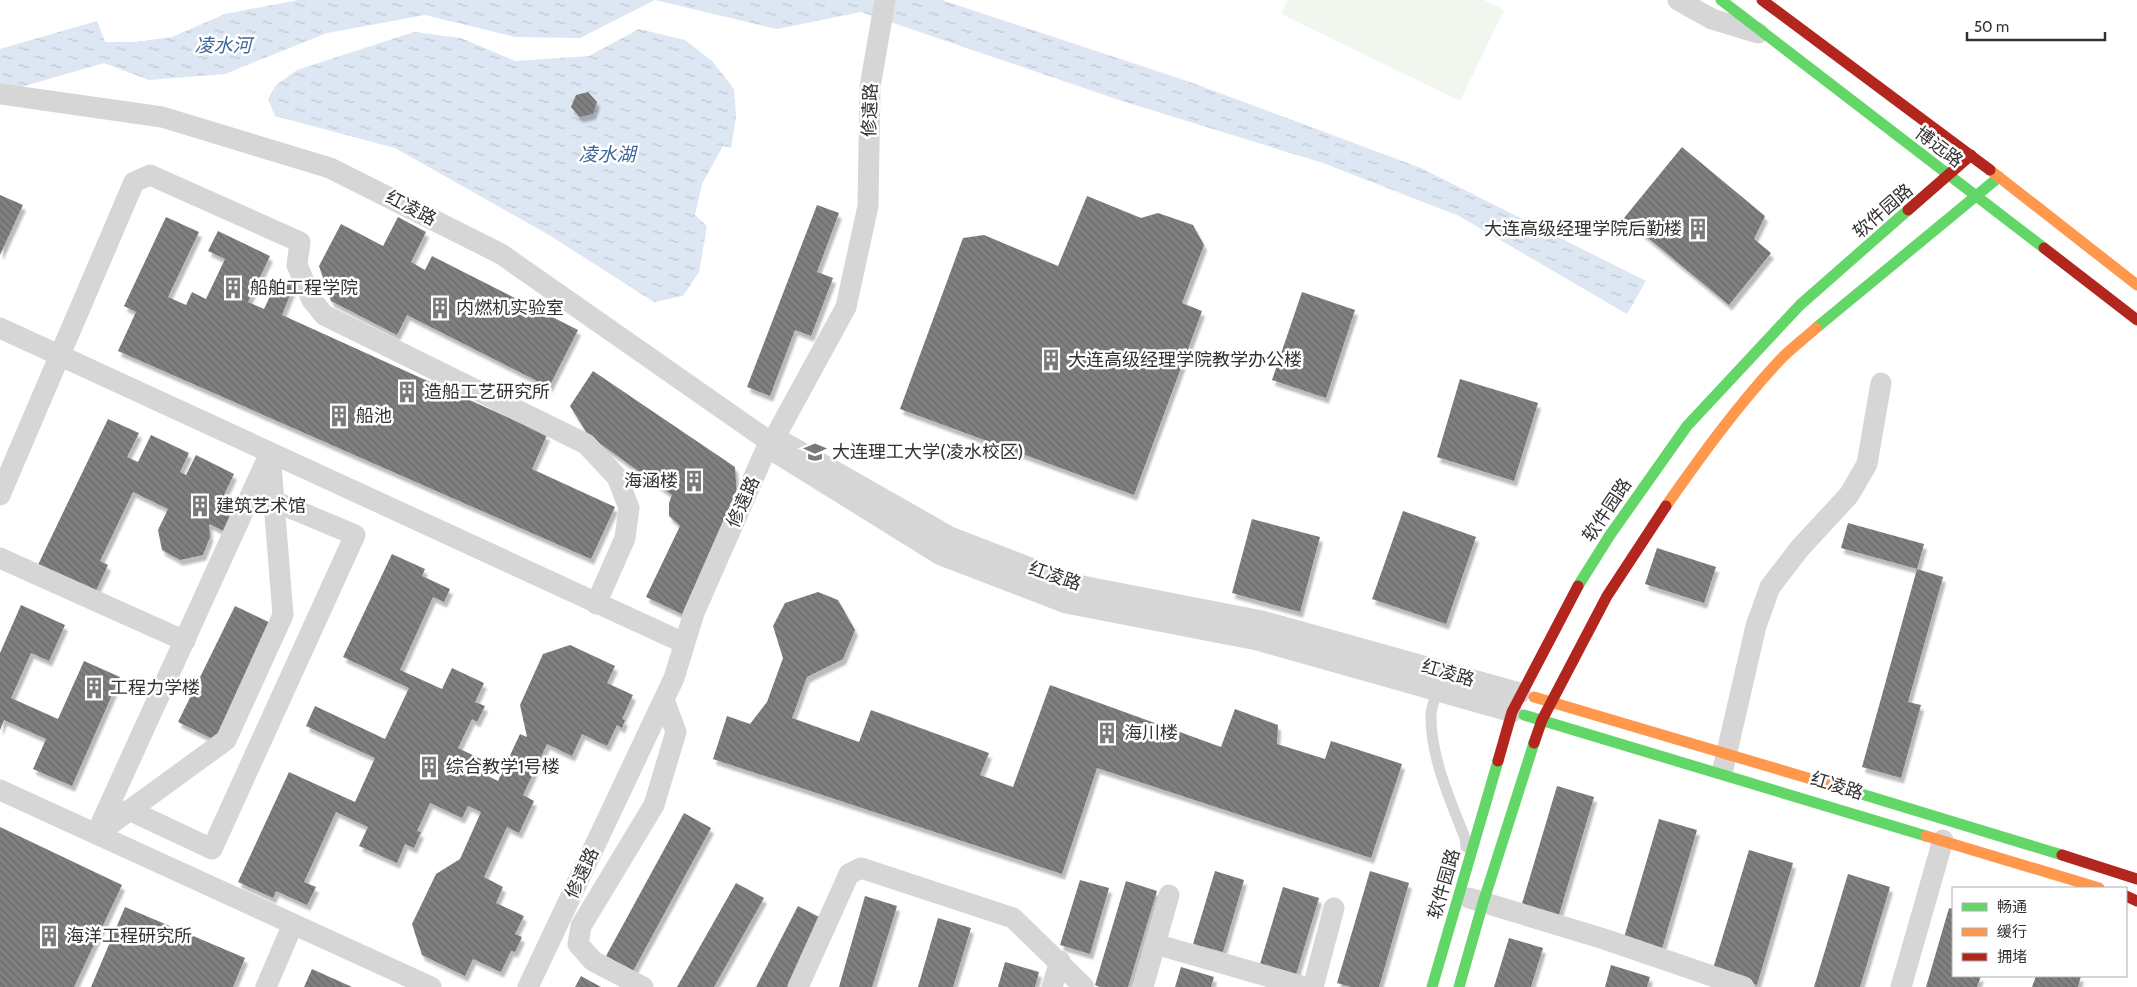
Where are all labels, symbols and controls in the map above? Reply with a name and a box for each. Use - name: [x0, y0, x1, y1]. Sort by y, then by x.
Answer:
- scale bar: [1967, 10, 2104, 42]
- text: 50 m: [1974, 18, 2009, 36]
- water label: 凌水河: [194, 34, 255, 57]
- street label: 修遠路: [858, 83, 882, 137]
- street label: 博远路: [1911, 122, 1967, 172]
- water label: 凌水湖: [578, 143, 638, 166]
- street label: 软件园路: [1849, 179, 1917, 243]
- street label: 红凌路: [382, 186, 440, 230]
- building icon: 大连高级经理学院后勤楼: [1685, 216, 1711, 242]
- place label: 大连高级经理学院后勤楼: [1484, 218, 1682, 240]
- building icon: 船舶工程学院: [220, 275, 246, 301]
- place label: 船舶工程学院: [250, 277, 358, 299]
- building icon: 内燃机实验室: [427, 295, 453, 321]
- place label: 内燃机实验室: [456, 297, 564, 319]
- building icon: 大连高级经理学院教学办公楼: [1038, 347, 1064, 373]
- place label: 大连高级经理学院教学办公楼: [1068, 349, 1302, 371]
- building icon: 造船工艺研究所: [394, 379, 420, 405]
- place label: 造船工艺研究所: [424, 381, 550, 403]
- building icon: 船池: [326, 403, 352, 429]
- place label: 船池: [356, 405, 392, 427]
- school or university icon: 大连理工大学(凌水校区): [802, 439, 828, 465]
- place label: 大连理工大学(凌水校区): [832, 441, 1023, 463]
- building icon: 海涵楼: [681, 468, 707, 494]
- place label: 海涵楼: [624, 470, 678, 492]
- street label: 修遠路: [722, 473, 764, 531]
- street label: 软件园路: [1578, 474, 1636, 546]
- building icon: 建筑艺术馆: [187, 493, 213, 519]
- place label: 建筑艺术馆: [216, 495, 306, 517]
- street label: 红凌路: [1026, 557, 1084, 595]
- street label: 红凌路: [1419, 655, 1477, 691]
- building icon: 工程力学楼: [81, 675, 107, 701]
- place label: 工程力学楼: [110, 677, 200, 699]
- building icon: 海川楼: [1094, 720, 1120, 746]
- place label: 海川楼: [1124, 722, 1178, 744]
- building icon: 综合教学1号楼: [416, 754, 442, 780]
- place label: 综合教学1号楼: [446, 756, 560, 778]
- street label: 红凌路: [1808, 768, 1866, 804]
- street label: 修遠路: [561, 844, 603, 902]
- street label: 软件园路: [1424, 846, 1464, 922]
- legend: [1952, 887, 2127, 977]
- text: 畅通: [1997, 898, 2027, 916]
- building icon: 海洋工程研究所: [36, 923, 62, 949]
- text: 缓行: [1997, 923, 2027, 941]
- place label: 海洋工程研究所: [66, 925, 192, 947]
- text: 拥堵: [1997, 948, 2027, 966]

